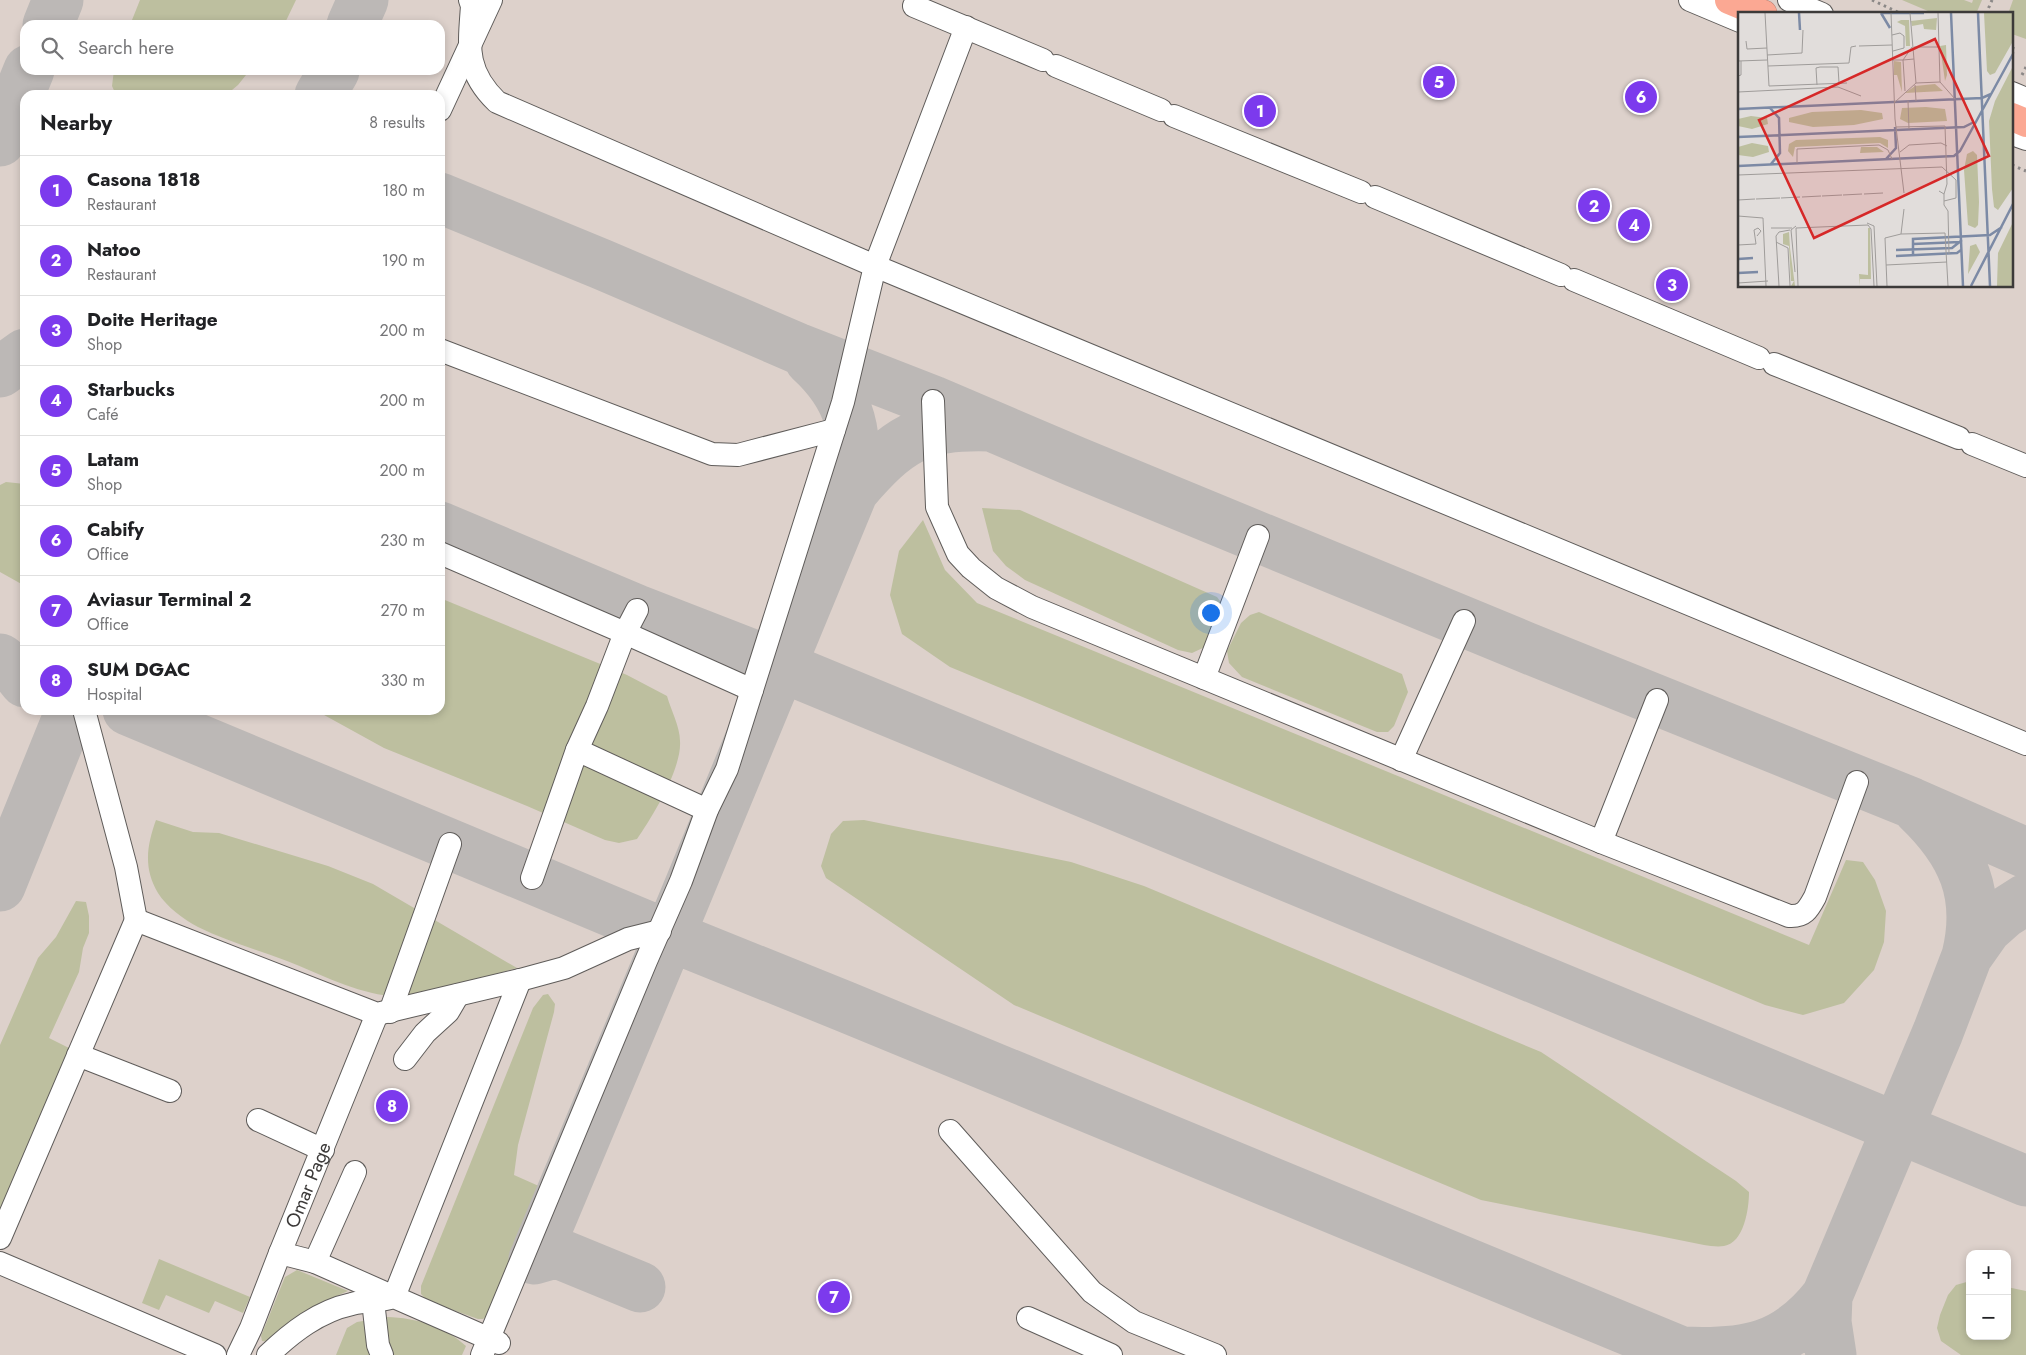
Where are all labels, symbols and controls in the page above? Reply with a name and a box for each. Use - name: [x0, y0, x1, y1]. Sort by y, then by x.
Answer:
- inset map: [1738, 12, 2014, 288]
- search box: [20, 20, 445, 75]
- icon: search: [38, 34, 66, 62]
- text: Search here: [78, 34, 174, 61]
- pin: 5: [1423, 63, 1455, 101]
- pin: 6: [1625, 78, 1657, 116]
- pin: 1: [1244, 92, 1276, 130]
- text: Nearby: [40, 108, 112, 138]
- text: 8 results: [369, 111, 425, 134]
- text: Casona 1818: [87, 166, 200, 193]
- text: 1: [52, 179, 60, 202]
- text: 180 m: [382, 179, 425, 202]
- pin: 2: [1578, 187, 1610, 225]
- text: Restaurant: [87, 193, 156, 216]
- pin: 4: [1618, 206, 1650, 244]
- text: Natoo: [87, 236, 141, 263]
- text: 2: [51, 249, 61, 272]
- text: 190 m: [382, 249, 425, 272]
- text: Restaurant: [87, 263, 156, 286]
- pin: 3: [1656, 266, 1688, 304]
- text: Doite Heritage: [87, 306, 218, 333]
- text: 3: [51, 319, 61, 342]
- text: 200 m: [379, 319, 425, 342]
- text: Shop: [87, 333, 122, 356]
- text: Starbucks: [87, 376, 175, 403]
- text: 4: [50, 389, 62, 412]
- text: 200 m: [379, 389, 425, 412]
- text: Café: [87, 403, 118, 426]
- text: Latam: [87, 446, 139, 473]
- text: 5: [51, 459, 61, 482]
- text: 200 m: [379, 459, 425, 482]
- text: Shop: [87, 473, 122, 496]
- text: Cabify: [87, 516, 144, 543]
- text: 6: [51, 529, 61, 552]
- text: 230 m: [380, 529, 425, 552]
- text: Office: [87, 543, 129, 566]
- text: Aviasur Terminal 2: [87, 586, 251, 613]
- text: 7: [51, 599, 61, 622]
- text: 270 m: [381, 599, 425, 622]
- your location: [1198, 600, 1224, 626]
- text: Office: [87, 613, 129, 636]
- text: SUM DGAC: [87, 656, 190, 683]
- text: 8: [51, 669, 61, 692]
- text: 330 m: [381, 669, 425, 692]
- text: Hospital: [87, 683, 142, 706]
- pin: 8: [376, 1087, 408, 1125]
- street label: Omar Page: [278, 1137, 337, 1232]
- map controls: [1966, 1250, 2011, 1340]
- button: +: [1966, 1250, 2011, 1295]
- pin: 7: [818, 1278, 850, 1316]
- button: −: [1966, 1295, 2011, 1340]

